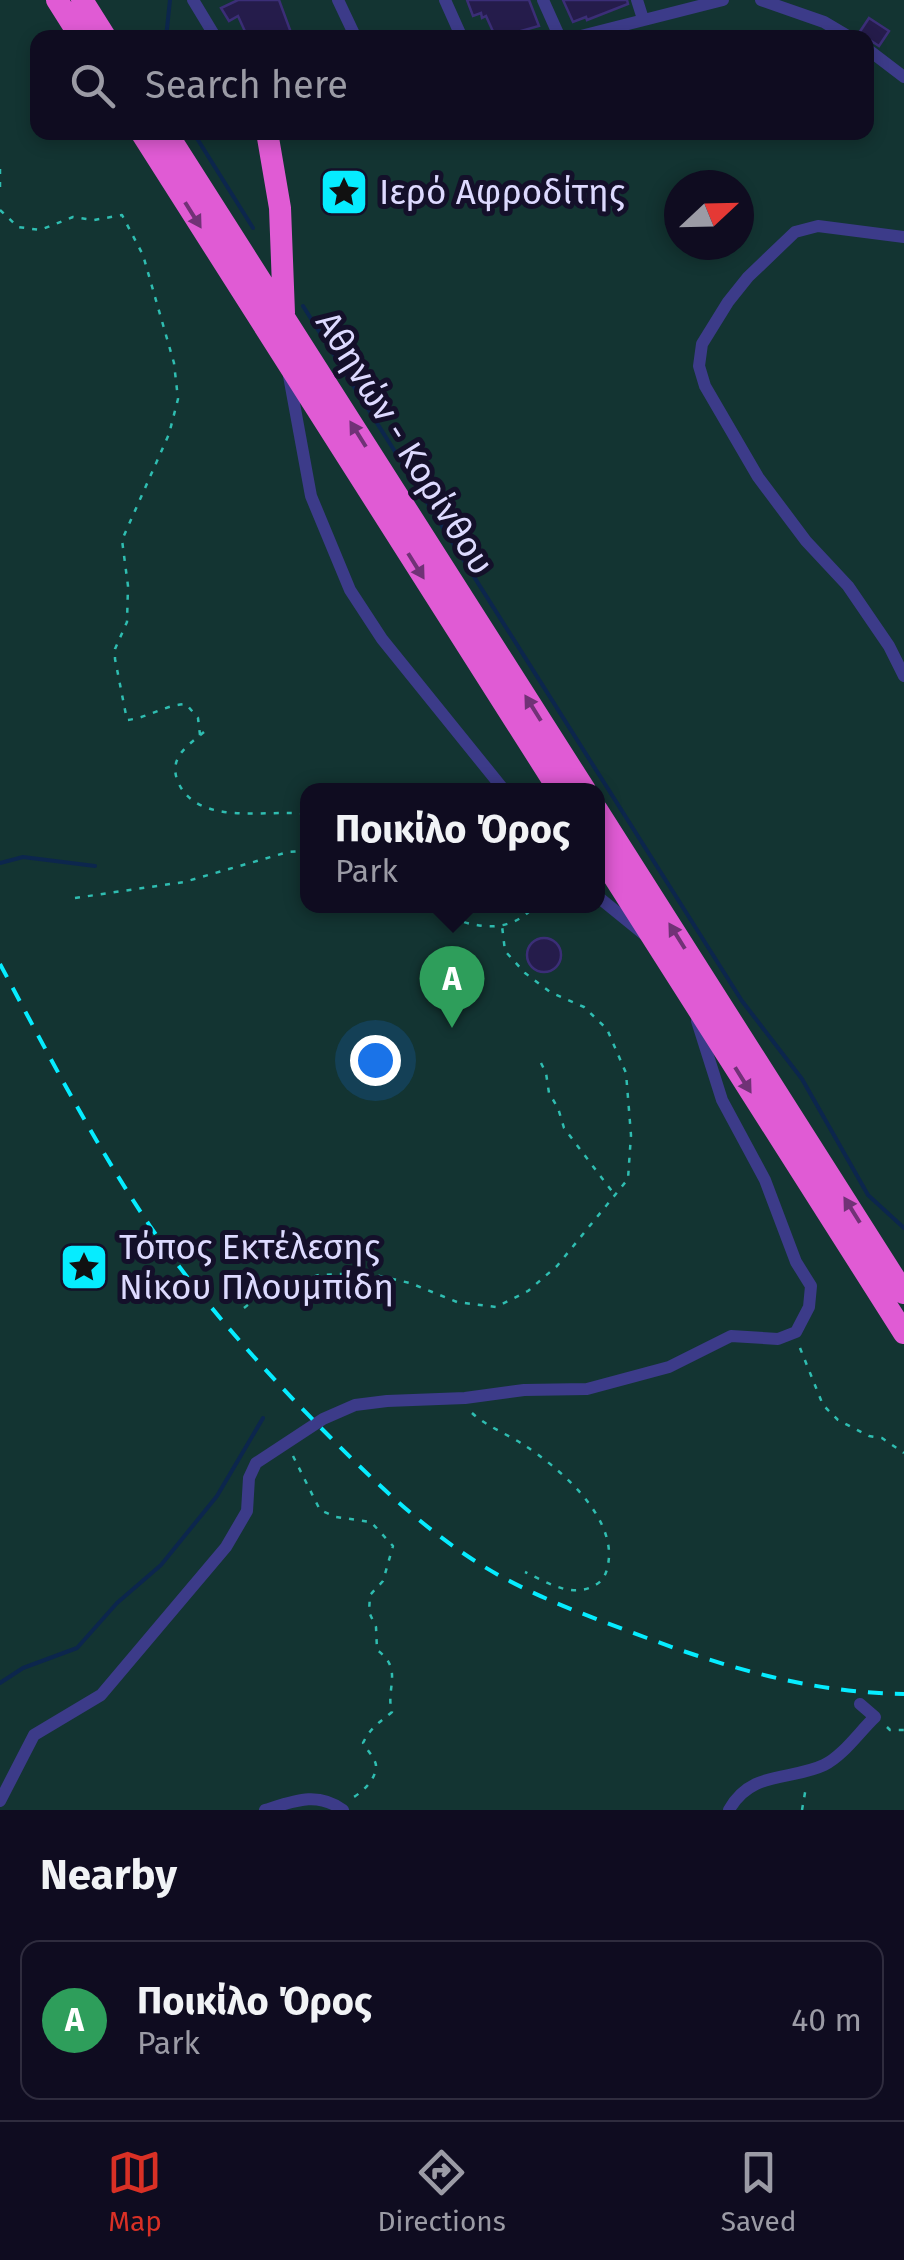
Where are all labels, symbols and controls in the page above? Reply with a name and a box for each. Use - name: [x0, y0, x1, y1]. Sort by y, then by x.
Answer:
- search box: [30, 30, 874, 140]
- icon: search: [65, 58, 120, 113]
- text: Search here: [145, 62, 348, 108]
- place icon: Ιερό Αφροδίτης: [318, 166, 370, 218]
- north arrow: [664, 170, 754, 260]
- place label: Ιερό Αφροδίτης: [379, 171, 625, 213]
- one-way arrow: [184, 201, 202, 229]
- street label: Αθηνών - Κορίνθου: [307, 304, 503, 582]
- one-way arrow: [350, 420, 368, 448]
- one-way arrow: [407, 552, 425, 579]
- one-way arrow: [524, 694, 542, 722]
- popup: [300, 783, 605, 913]
- text: Ποικίλο Όρος: [335, 806, 570, 852]
- text: Park: [335, 852, 398, 890]
- one-way arrow: [669, 922, 687, 950]
- pin: A: [420, 946, 484, 1028]
- your location: [350, 1035, 401, 1086]
- one-way arrow: [733, 1066, 752, 1093]
- one-way arrow: [843, 1197, 861, 1224]
- place label: Τόπος Εκτέλεσης Νίκου Πλουμπίδη: [119, 1226, 394, 1308]
- place icon: Τόπος Εκτέλεσης Νίκου Πλουμπίδη: [58, 1241, 110, 1293]
- text: Nearby: [40, 1850, 177, 1900]
- text: Ποικίλο Όρος: [137, 1978, 372, 2024]
- text: A: [65, 2001, 84, 2039]
- text: 40 m: [791, 2001, 862, 2039]
- text: Park: [137, 2024, 200, 2062]
- tab: Map: [107, 2145, 162, 2238]
- tab: Directions: [377, 2145, 506, 2238]
- tab: Saved: [721, 2145, 797, 2238]

